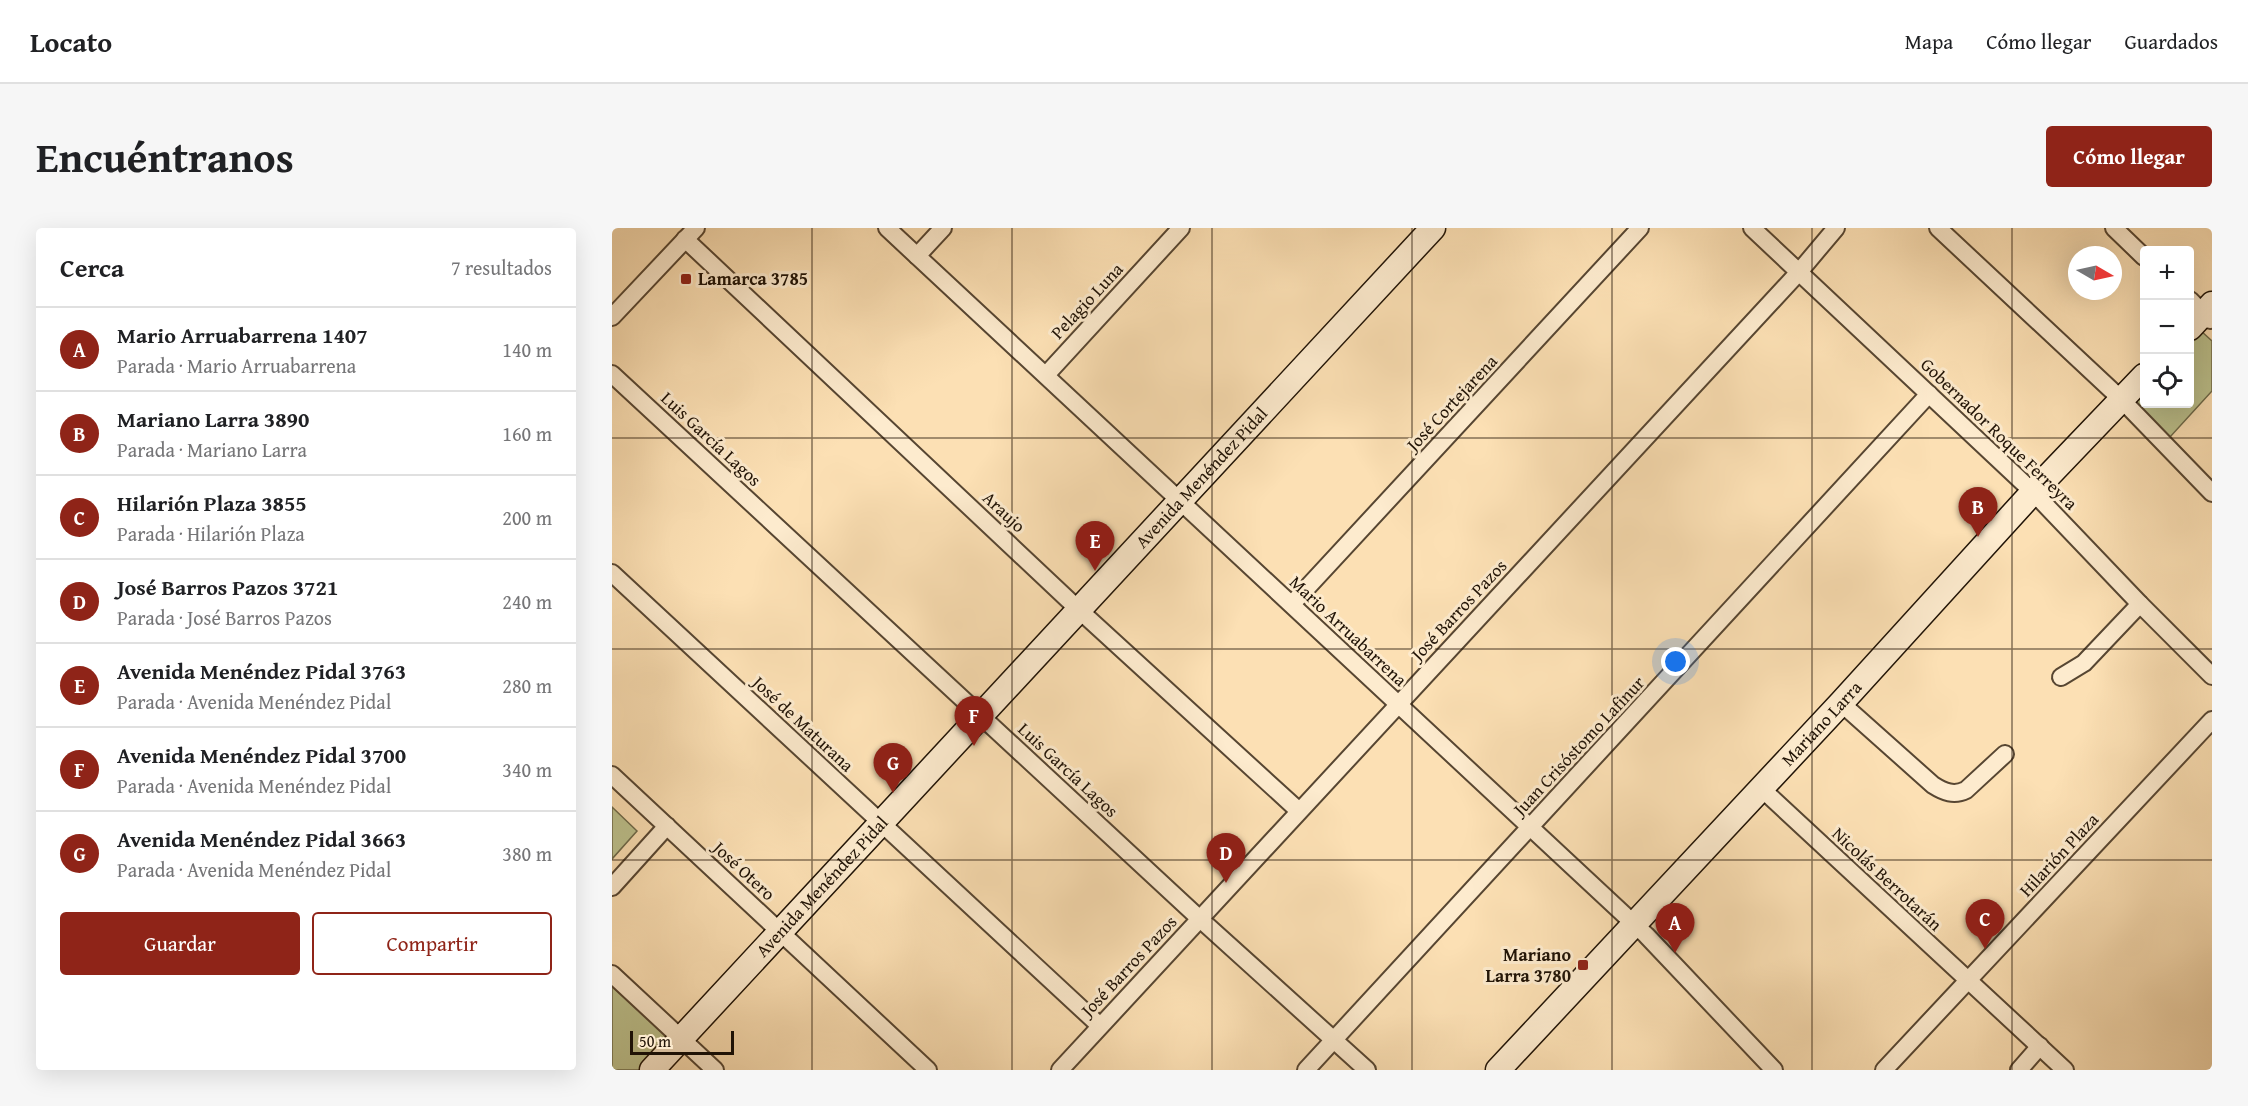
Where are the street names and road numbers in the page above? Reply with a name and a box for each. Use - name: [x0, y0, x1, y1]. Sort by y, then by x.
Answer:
- street label: Pelagio Luna: [1044, 256, 1130, 345]
- street label: José Cortejarena: [1398, 348, 1504, 458]
- street label: Gobernador Roque Ferreyra: [1915, 351, 2084, 516]
- street label: Luis García Lagos: [655, 385, 768, 493]
- street label: Avenida Menéndez Pidal: [1129, 401, 1274, 554]
- street label: Araujo: [977, 485, 1032, 539]
- street label: José Barros Pazos: [1403, 553, 1513, 668]
- street label: Mario Arruabarrena: [1283, 569, 1414, 693]
- street label: José de Maturana: [745, 668, 860, 778]
- street label: Juan Crisóstomo Lafinur: [1505, 669, 1651, 823]
- street label: Mariano Larra: [1775, 674, 1868, 772]
- street label: Luis García Lagos: [1012, 716, 1125, 824]
- street label: Hilarión Plaza: [2013, 806, 2105, 903]
- street label: Avenida Menéndez Pidal: [749, 810, 894, 963]
- street label: Nicolás Berrotarán: [1826, 820, 1948, 937]
- street label: José Otero: [706, 833, 782, 907]
- street label: José Barros Pazos: [1073, 909, 1183, 1024]

